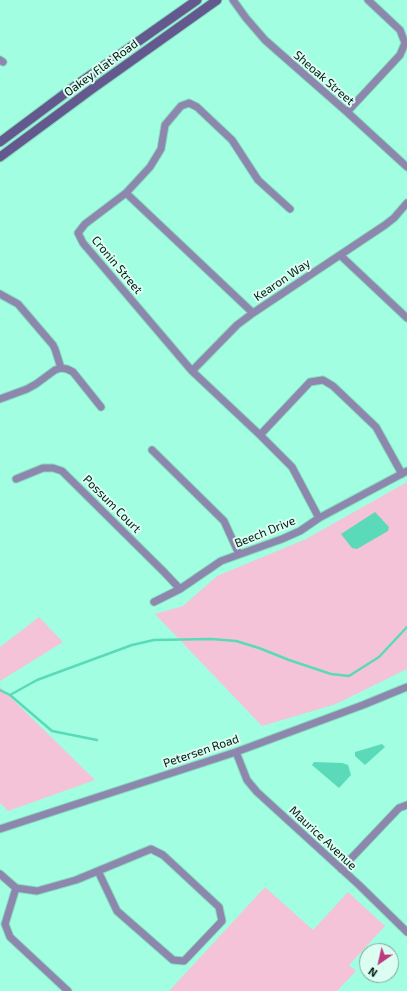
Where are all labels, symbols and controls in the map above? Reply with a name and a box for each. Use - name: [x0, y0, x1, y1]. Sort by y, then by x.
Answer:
- street label: Oakey Flat Road: [61, 36, 141, 100]
- street label: Sheoak Street: [291, 48, 357, 108]
- street label: Cronin Street: [89, 233, 145, 297]
- street label: Kearon Way: [251, 256, 313, 304]
- street label: Possum Court: [80, 472, 144, 536]
- street label: Beech Drive: [232, 513, 298, 551]
- street label: Petersen Road: [161, 731, 241, 771]
- street label: Maurice Avenue: [286, 803, 360, 873]
- north arrow: [359, 943, 399, 983]
- text: N: [366, 965, 380, 980]

